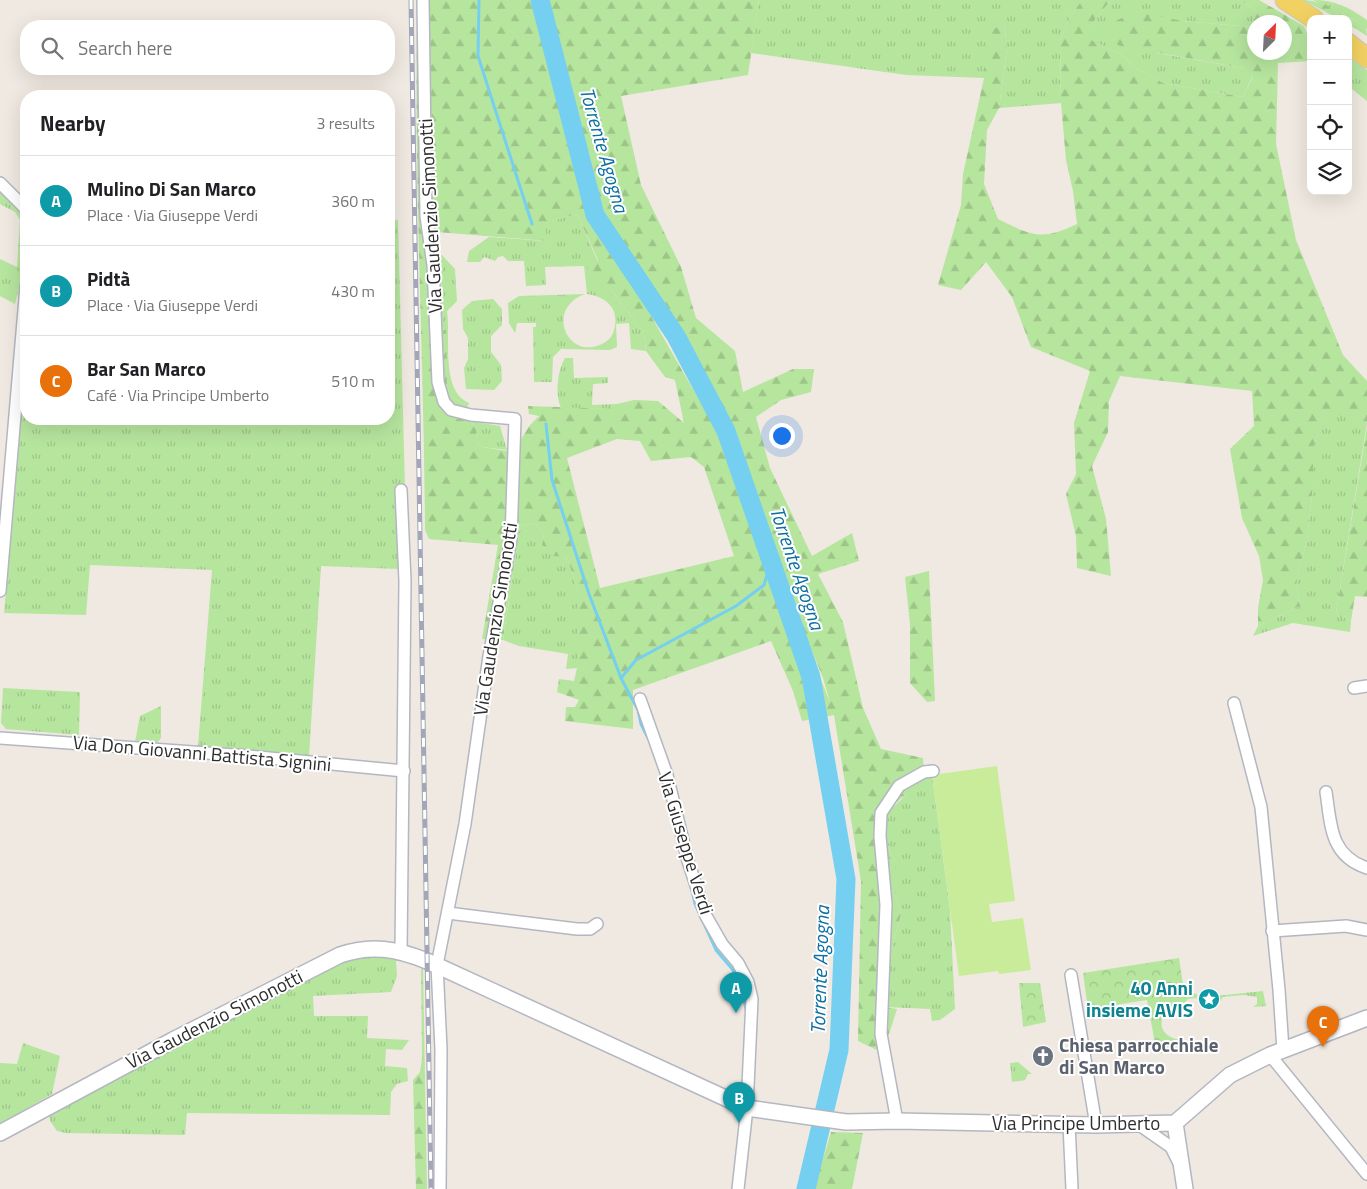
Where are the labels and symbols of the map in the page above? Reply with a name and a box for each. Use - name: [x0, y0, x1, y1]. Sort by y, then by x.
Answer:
- north arrow: [1247, 15, 1292, 60]
- water label: Torrente Agogna: [572, 84, 637, 217]
- street label: Via Gaudenzio Simonotti: [410, 118, 449, 314]
- your location: [769, 423, 795, 449]
- water label: Torrente Agogna: [762, 502, 833, 635]
- street label: Via Gaudenzio Simonotti: [465, 520, 524, 718]
- street label: Via Don Giovanni Battista Signini: [72, 727, 333, 778]
- street label: Via Giuseppe Verdi: [651, 768, 722, 918]
- water label: Torrente Agogna: [802, 904, 837, 1035]
- street label: Via Gaudenzio Simonotti: [120, 961, 307, 1076]
- pin: A: [720, 972, 752, 1013]
- place label: 40 Anni insieme AVIS: [1086, 973, 1193, 1024]
- place icon: 40 Anni insieme AVIS: [1197, 987, 1221, 1011]
- pin: C: [1307, 1006, 1339, 1047]
- place label: Chiesa parrocchiale di San Marco: [1059, 1030, 1219, 1081]
- church icon: Chiesa parrocchiale di San Marco: [1031, 1044, 1055, 1068]
- pin: B: [723, 1082, 755, 1123]
- street label: Via Principe Umberto: [992, 1108, 1160, 1137]

